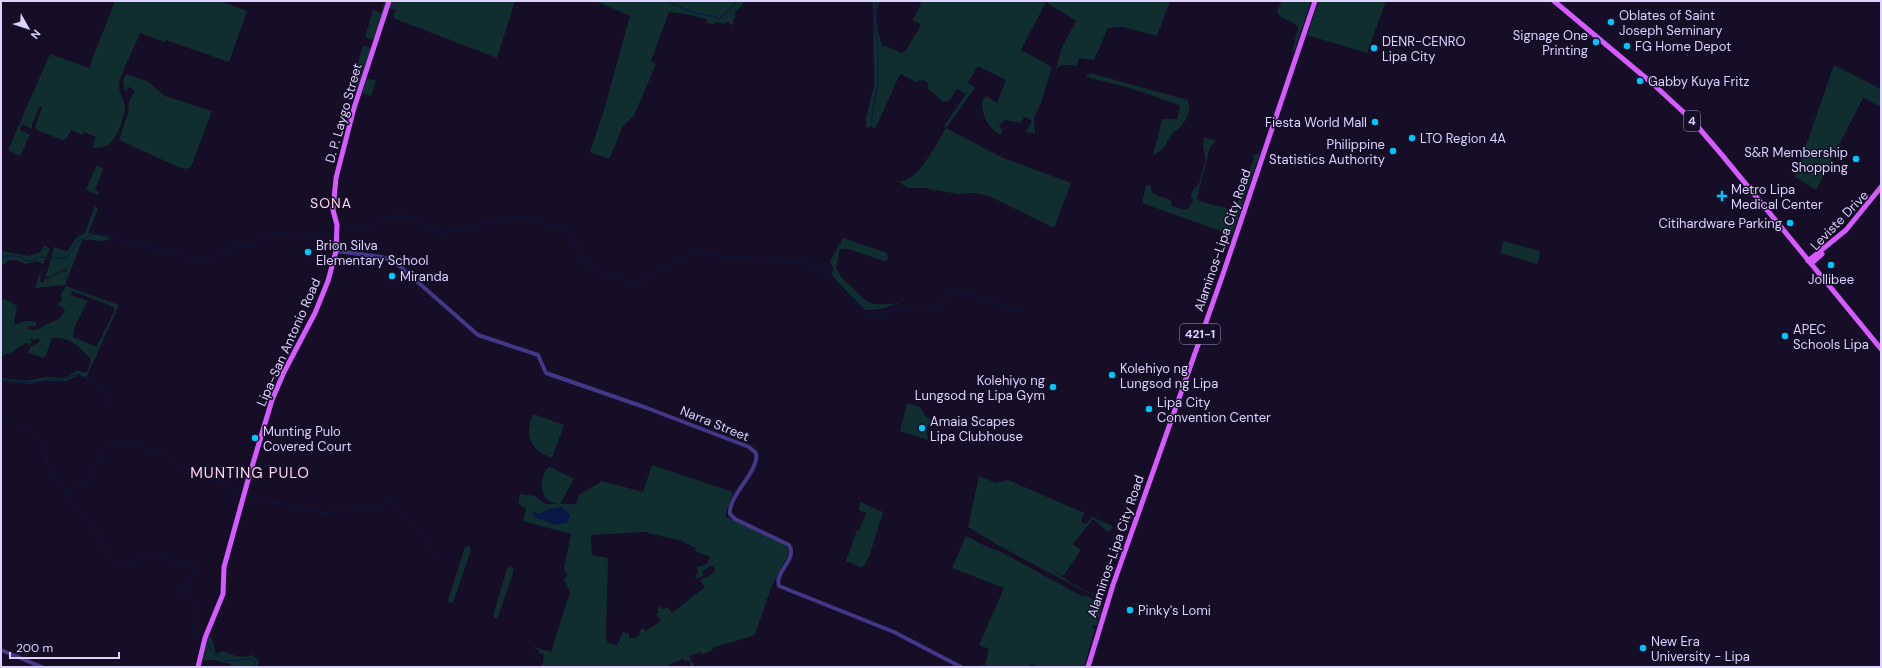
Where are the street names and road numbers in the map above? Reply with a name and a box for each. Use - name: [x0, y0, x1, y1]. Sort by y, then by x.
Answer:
- street label: D. P. Laygo Street: [321, 61, 366, 165]
- road number: 4: [1684, 111, 1700, 131]
- street label: Alaminos-Lipa City Road: [1190, 167, 1255, 313]
- street label: Leviste Drive: [1807, 187, 1872, 254]
- street label: Lipa-San Antonio Road: [253, 275, 324, 409]
- road number: 421-1: [1180, 324, 1220, 344]
- street label: Narra Street: [678, 402, 752, 445]
- street label: Alaminos-Lipa City Road: [1083, 473, 1148, 619]

